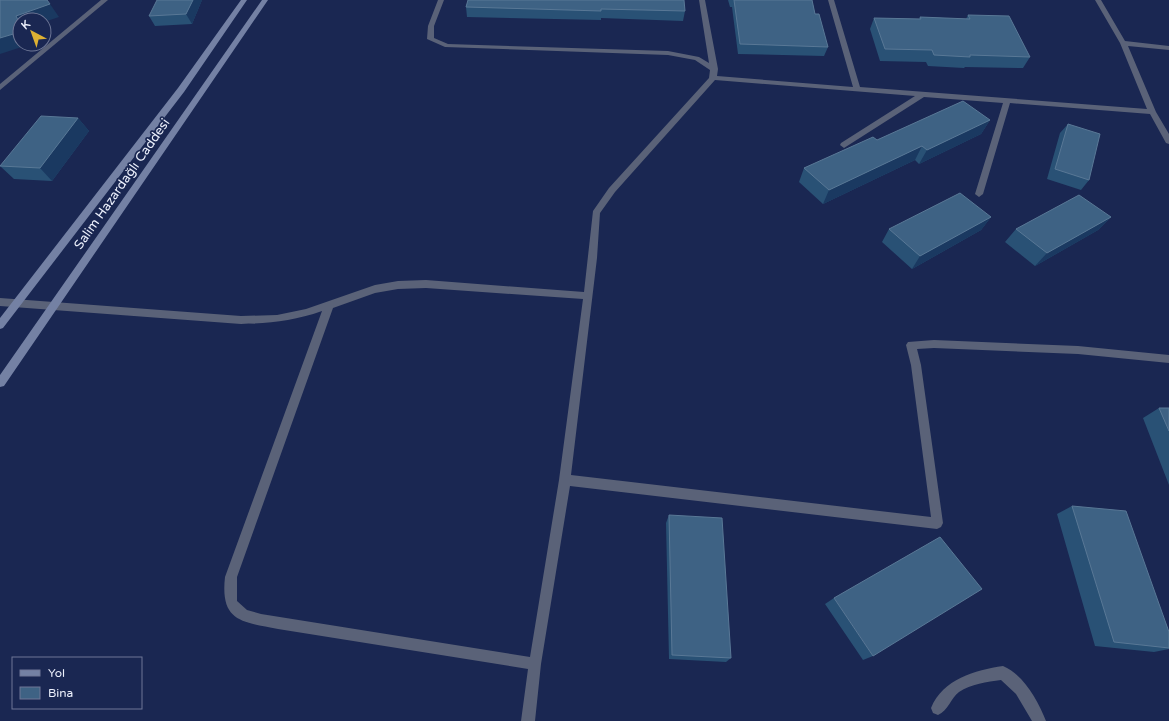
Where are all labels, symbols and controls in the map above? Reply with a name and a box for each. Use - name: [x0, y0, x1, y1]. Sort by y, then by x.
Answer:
- north arrow: [12, 12, 52, 52]
- text: K: [19, 17, 33, 32]
- street label: Salim Hazardağlı Caddesi: [71, 116, 173, 252]
- legend: [12, 657, 142, 709]
- text: Yol: [48, 666, 65, 680]
- text: Bina: [48, 686, 73, 700]

